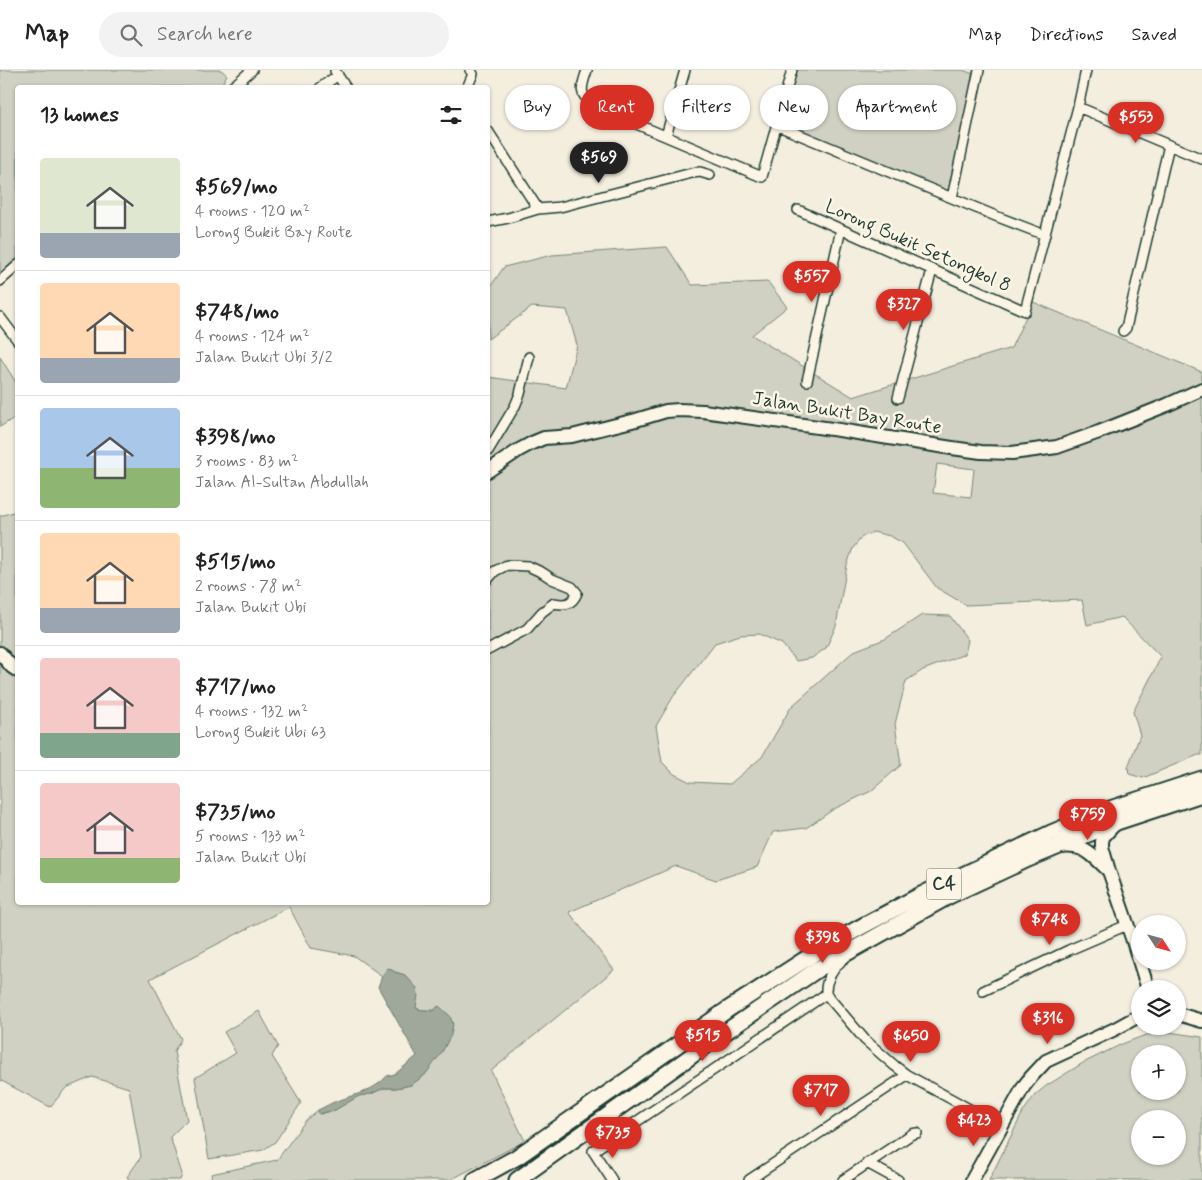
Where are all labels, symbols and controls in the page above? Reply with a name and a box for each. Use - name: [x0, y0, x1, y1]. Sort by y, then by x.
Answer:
- search box: [99, 12, 449, 57]
- text: Map: [25, 19, 69, 50]
- icon: search: [117, 21, 145, 49]
- text: Search here: [157, 22, 253, 47]
- text: Map: [969, 23, 1002, 47]
- text: Directions: [1030, 23, 1104, 47]
- text: Saved: [1132, 23, 1177, 47]
- chip: Buy: [505, 85, 570, 130]
- chip: Rent: [580, 85, 654, 130]
- chip: Filters: [664, 85, 750, 130]
- chip: New: [760, 85, 828, 130]
- chip: Apartment: [838, 85, 956, 130]
- text: 13 homes: [40, 101, 119, 129]
- icon: filters: [437, 101, 465, 129]
- pin: $553: [1106, 102, 1166, 144]
- text: $553: [1119, 107, 1153, 128]
- pin: $569: [569, 142, 629, 184]
- text: $569: [581, 147, 617, 168]
- text: $569/mo: [195, 173, 277, 201]
- icon: home: [80, 178, 140, 238]
- street label: Lorong Bukit Setongkol 8: [820, 194, 1015, 301]
- text: 4 rooms · 120 m²: [195, 201, 310, 222]
- text: Lorong Bukit Bay Route: [195, 222, 353, 243]
- pin: $557: [782, 260, 842, 303]
- text: $557: [794, 266, 830, 287]
- pin: $327: [874, 288, 934, 331]
- text: $327: [887, 294, 921, 315]
- text: $748/mo: [195, 298, 279, 326]
- icon: home: [80, 303, 140, 363]
- text: 4 rooms · 124 m²: [195, 326, 310, 347]
- text: Jalan Bukit Ubi 3/2: [195, 347, 333, 368]
- street label: Jalan Bukit Bay Route: [751, 386, 943, 440]
- text: $398/mo: [195, 423, 276, 451]
- icon: home: [80, 428, 140, 488]
- text: 3 rooms · 83 m²: [195, 451, 298, 472]
- text: Jalan Al-Sultan Abdullah: [195, 472, 369, 493]
- text: $515/mo: [195, 548, 276, 576]
- icon: home: [80, 553, 140, 613]
- text: 2 rooms · 78 m²: [195, 576, 302, 597]
- text: Jalan Bukit Ubi: [195, 597, 306, 618]
- text: $717/mo: [195, 673, 276, 701]
- icon: home: [80, 678, 140, 738]
- text: 4 rooms · 132 m²: [195, 701, 308, 722]
- text: Lorong Bukit Ubi 63: [195, 722, 326, 743]
- text: $735/mo: [195, 798, 276, 826]
- pin: $759: [1058, 798, 1118, 841]
- icon: home: [80, 803, 140, 863]
- text: $759: [1070, 804, 1106, 825]
- text: 5 rooms · 133 m²: [195, 826, 305, 847]
- text: Jalan Bukit Ubi: [195, 847, 306, 868]
- road number: C4: [926, 869, 962, 900]
- pin: $748: [1020, 904, 1080, 946]
- text: $748: [1031, 909, 1069, 930]
- north arrow: [1131, 915, 1186, 970]
- map controls: [1131, 915, 1186, 1165]
- pin: $398: [793, 922, 853, 964]
- text: $398: [806, 927, 840, 948]
- button: layers: [1131, 980, 1186, 1035]
- pin: $316: [1018, 1002, 1078, 1045]
- text: $316: [1032, 1008, 1064, 1029]
- pin: $515: [673, 1020, 733, 1062]
- pin: $650: [881, 1020, 941, 1063]
- text: $515: [686, 1025, 720, 1046]
- text: $650: [893, 1026, 929, 1047]
- button: +: [1131, 1045, 1186, 1100]
- pin: $717: [791, 1074, 851, 1117]
- text: $717: [804, 1080, 838, 1101]
- pin: $423: [944, 1104, 1004, 1147]
- text: $423: [957, 1110, 991, 1131]
- button: −: [1131, 1110, 1186, 1165]
- pin: $735: [583, 1116, 643, 1159]
- text: $735: [596, 1122, 630, 1143]

